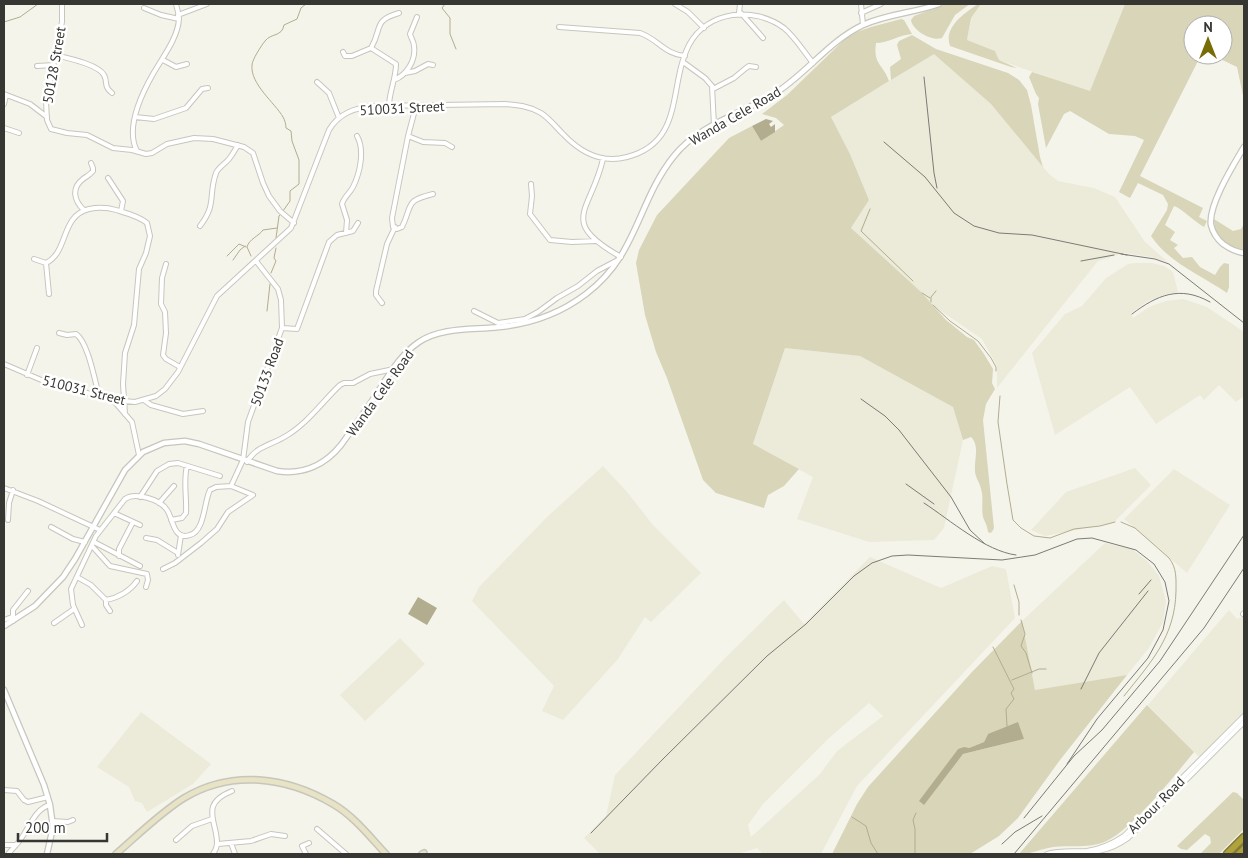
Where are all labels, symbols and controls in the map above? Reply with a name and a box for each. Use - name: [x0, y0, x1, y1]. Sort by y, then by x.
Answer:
- north arrow: [1183, 15, 1233, 65]
- text: N: [1203, 18, 1213, 36]
- street label: 50128 Street: [38, 25, 70, 105]
- street label: Wanda Cele Road: [686, 82, 784, 150]
- street label: 510031 Street: [359, 97, 445, 119]
- street label: 50133 Road: [246, 335, 288, 409]
- street label: Wanda Cele Road: [342, 346, 418, 440]
- street label: 510031 Street: [40, 371, 128, 409]
- street label: Arbour Road: [1124, 773, 1188, 837]
- scale bar: [18, 810, 106, 842]
- text: 200 m: [25, 818, 66, 837]

